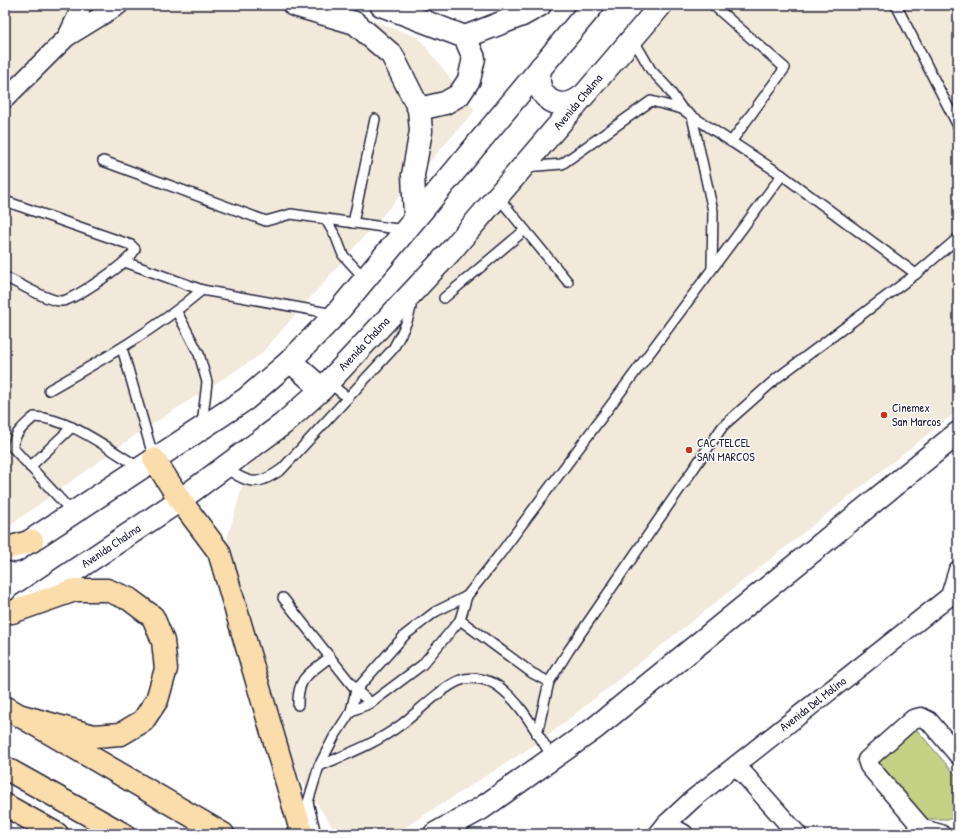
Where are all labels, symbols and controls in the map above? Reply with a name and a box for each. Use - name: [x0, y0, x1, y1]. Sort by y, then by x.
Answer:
- street label: Avenida Chalma: [549, 70, 606, 133]
- street label: Avenida Chalma: [334, 313, 393, 374]
- place label: Cinemex San Marcos: [892, 399, 941, 430]
- marker: Cinemex San Marcos: [879, 410, 889, 420]
- place label: CAC TELCEL SAN MARCOS: [697, 434, 755, 465]
- marker: CAC TELCEL SAN MARCOS: [684, 445, 694, 455]
- street label: Avenida Chalma: [78, 519, 144, 572]
- street label: Avenida Del Molino: [776, 672, 850, 735]

